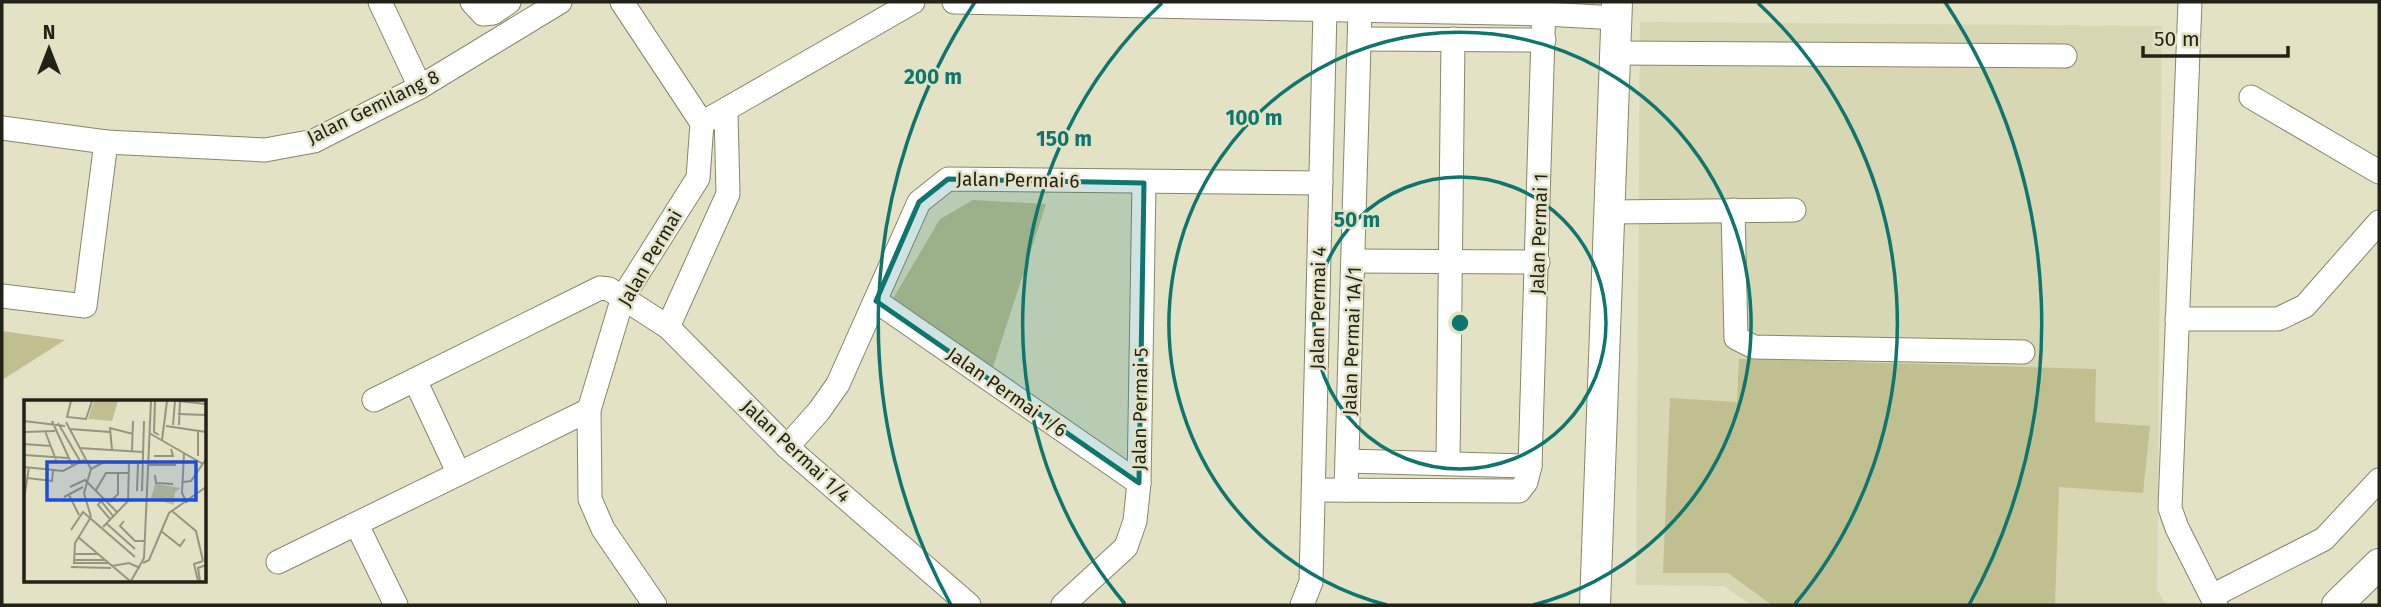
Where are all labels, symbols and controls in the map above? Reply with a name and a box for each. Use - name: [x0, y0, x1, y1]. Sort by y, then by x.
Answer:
- north arrow: [14, 14, 84, 84]
- scale bar: [2143, 14, 2288, 58]
- text: N: [43, 21, 55, 44]
- text: 50 m: [2154, 26, 2200, 52]
- text: 200 m: [904, 64, 962, 90]
- street label: Jalan Gemilang 8: [303, 65, 443, 149]
- text: 100 m: [1225, 105, 1283, 131]
- text: 150 m: [1036, 126, 1092, 152]
- street label: Jalan Permai 6: [956, 167, 1080, 193]
- street label: Jalan Permai 1: [1525, 173, 1553, 295]
- street label: Jalan Permai: [613, 205, 687, 311]
- text: 50 m: [1334, 207, 1380, 233]
- street label: Jalan Permai 4: [1305, 246, 1331, 370]
- street label: Jalan Permai 1A/1: [1338, 266, 1366, 416]
- centre of rings: [1448, 311, 1472, 335]
- street label: Jalan Permai 1/6: [943, 342, 1071, 442]
- street label: Jalan Permai 5: [1127, 348, 1153, 470]
- street label: Jalan Permai 1/4: [737, 395, 855, 507]
- inset map: [24, 400, 206, 582]

